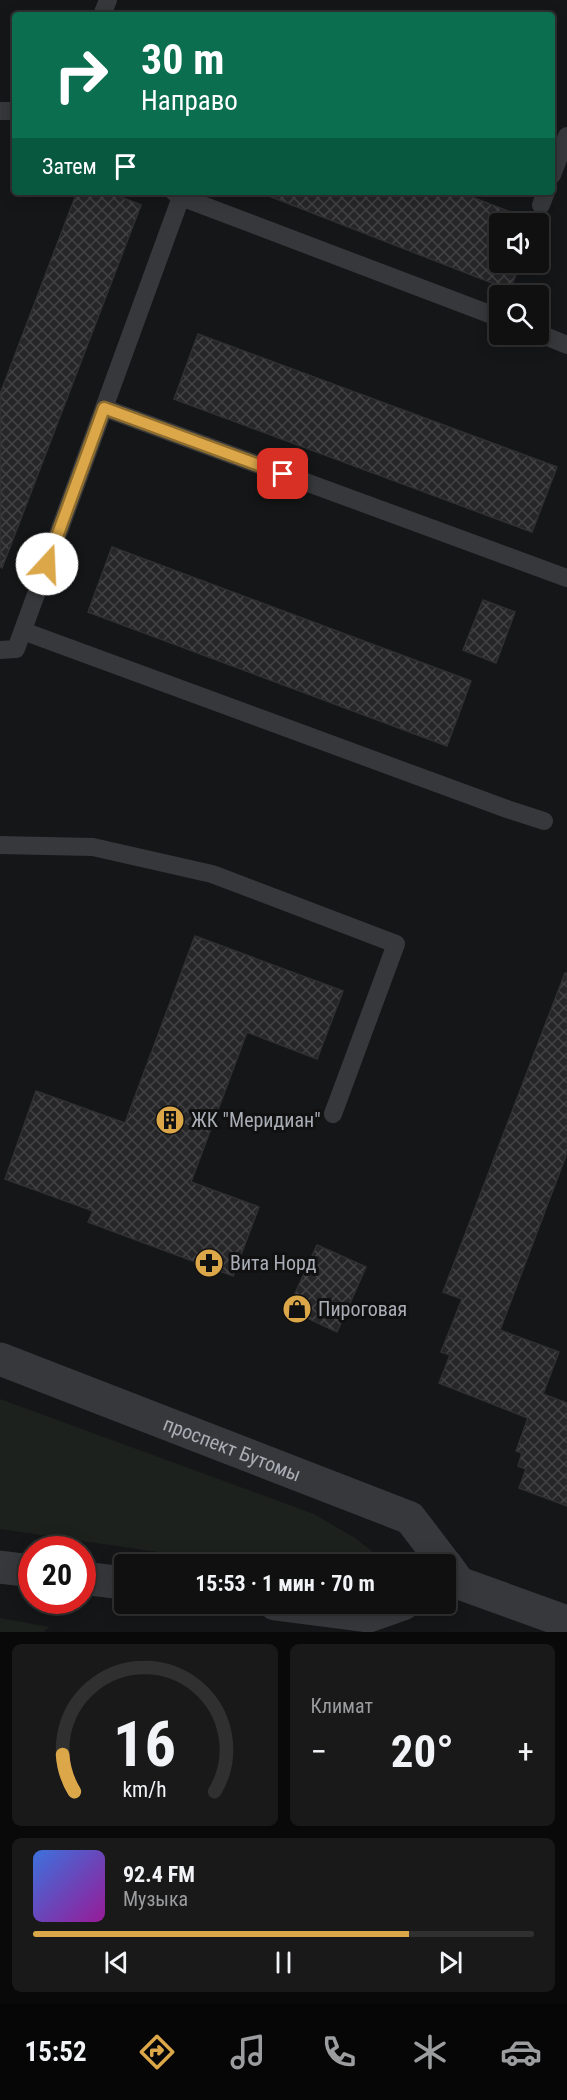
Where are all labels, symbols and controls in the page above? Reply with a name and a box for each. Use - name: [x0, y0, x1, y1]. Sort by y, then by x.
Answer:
- text: 30 m: [141, 35, 224, 84]
- icon: right: [42, 36, 120, 114]
- text: Направо: [141, 85, 238, 117]
- icon: arrive: [109, 150, 142, 183]
- text: Затем: [42, 154, 97, 179]
- map controls: [489, 213, 549, 345]
- button: sound: [489, 213, 549, 273]
- button: search: [489, 285, 549, 345]
- pin: [257, 448, 308, 499]
- icon: arrive: [266, 457, 299, 490]
- position arrow: [15, 532, 79, 596]
- building icon: ЖК "Меридиан": [154, 1104, 186, 1136]
- place label: ЖК "Меридиан": [191, 1108, 321, 1132]
- pharmacy icon: Вита Норд: [193, 1247, 225, 1279]
- place label: Вита Норд: [230, 1251, 317, 1275]
- shop icon: Пироговая: [281, 1293, 313, 1325]
- place label: Пироговая: [318, 1297, 407, 1321]
- street label: проспект Бутомы: [160, 1412, 304, 1487]
- speed limit sign: 20: [18, 1536, 96, 1614]
- text: 15:53 · 1 мин · 70 m: [195, 1571, 375, 1596]
- text: Климат: [311, 1694, 373, 1718]
- text: 16: [113, 1708, 176, 1781]
- text: 20°: [391, 1725, 454, 1778]
- text: −: [311, 1732, 327, 1771]
- text: +: [518, 1732, 534, 1771]
- text: km/h: [123, 1777, 167, 1802]
- text: 92.4 FM: [123, 1862, 195, 1887]
- text: Музыка: [123, 1887, 188, 1911]
- icon: previous: [100, 1946, 133, 1979]
- icon: pause: [267, 1946, 300, 1979]
- icon: next: [434, 1946, 467, 1979]
- icon: directions: [136, 2031, 178, 2073]
- icon: music: [227, 2031, 269, 2073]
- icon: phone: [318, 2031, 360, 2073]
- icon: climate: [409, 2031, 451, 2073]
- icon: car: [500, 2031, 542, 2073]
- text: 15:52: [25, 2036, 87, 2068]

